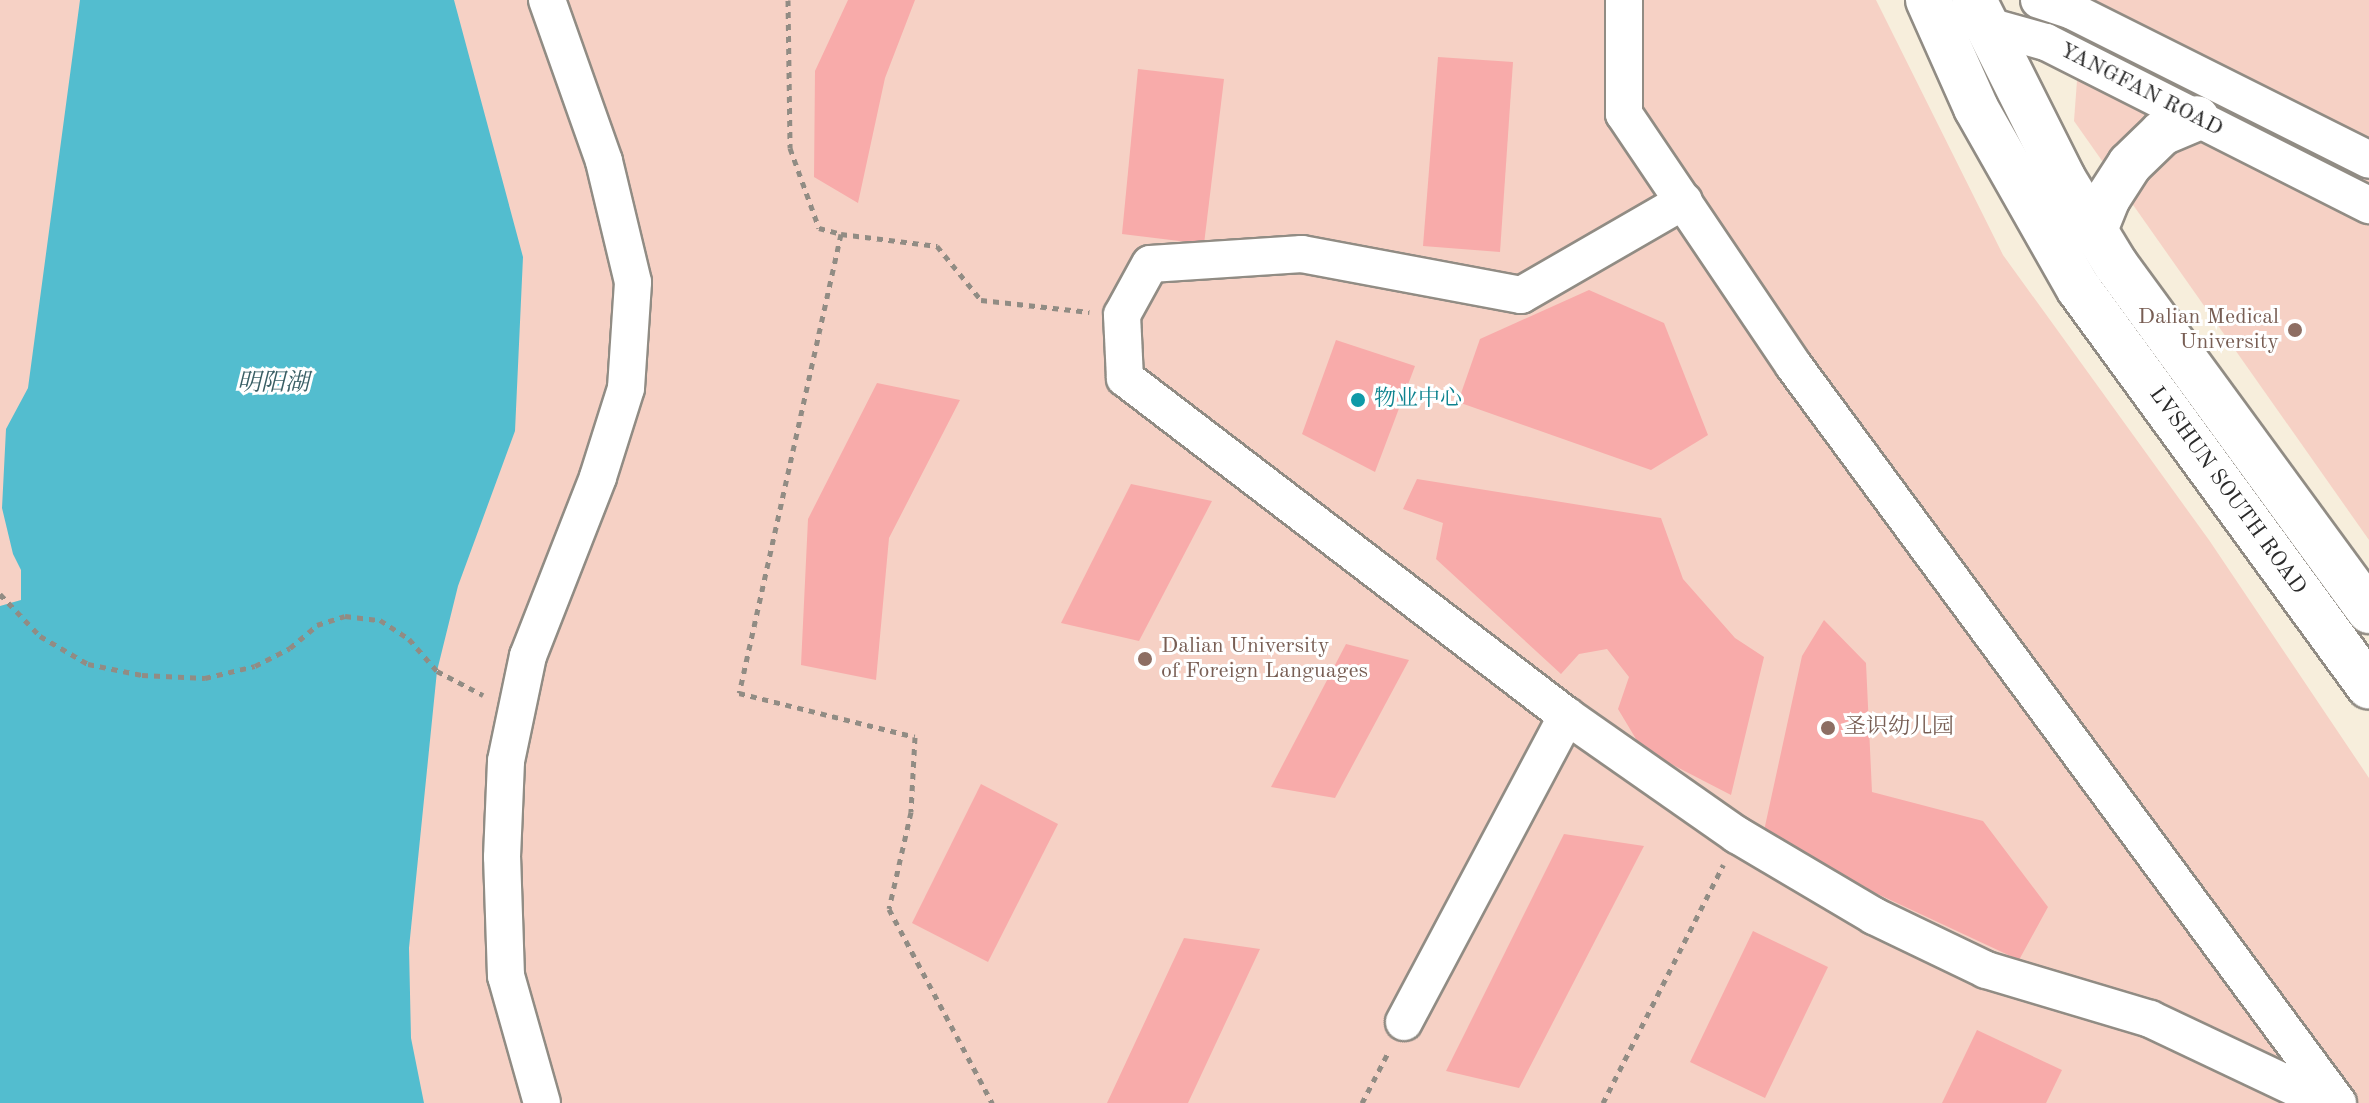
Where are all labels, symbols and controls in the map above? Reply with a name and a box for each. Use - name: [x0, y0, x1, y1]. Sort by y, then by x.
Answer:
- street label: YANGFAN ROAD: [2055, 37, 2227, 143]
- place label: Dalian Medical University: [2138, 304, 2279, 356]
- marker: Dalian Medical University: [2286, 321, 2304, 339]
- water label: 明阳湖: [237, 371, 309, 399]
- street label: LVSHUN SOUTH ROAD: [2143, 382, 2311, 600]
- place label: 物业中心: [1374, 387, 1462, 413]
- marker: 物业中心: [1349, 391, 1367, 409]
- place label: Dalian University of Foreign Languages: [1161, 633, 1368, 684]
- marker: Dalian University of Foreign Languages: [1136, 650, 1154, 668]
- place label: 圣识幼儿园: [1844, 715, 1954, 741]
- marker: 圣识幼儿园: [1819, 719, 1837, 737]

